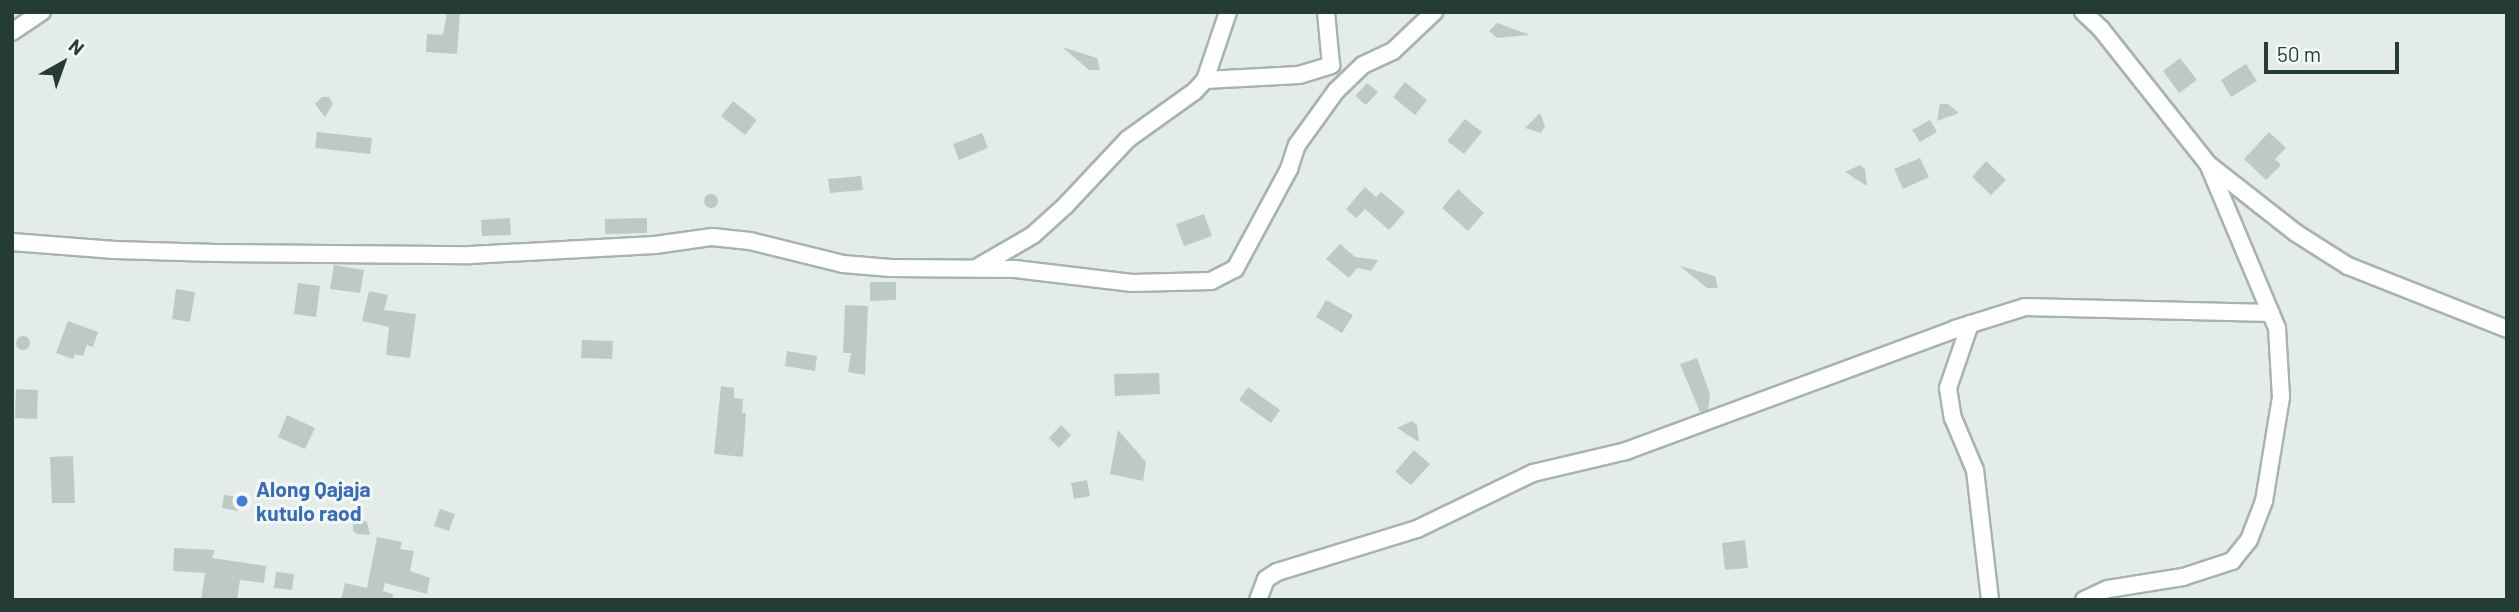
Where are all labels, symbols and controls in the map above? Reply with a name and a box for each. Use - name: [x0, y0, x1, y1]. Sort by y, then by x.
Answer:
- north arrow: [28, 28, 98, 98]
- scale bar: [2267, 28, 2402, 72]
- text: N: [65, 34, 89, 59]
- text: 50 m: [2277, 41, 2321, 66]
- place label: Along Qajaja kutulo raod: [256, 476, 371, 526]
- marker: Along Qajaja kutulo raod: [234, 493, 250, 509]

